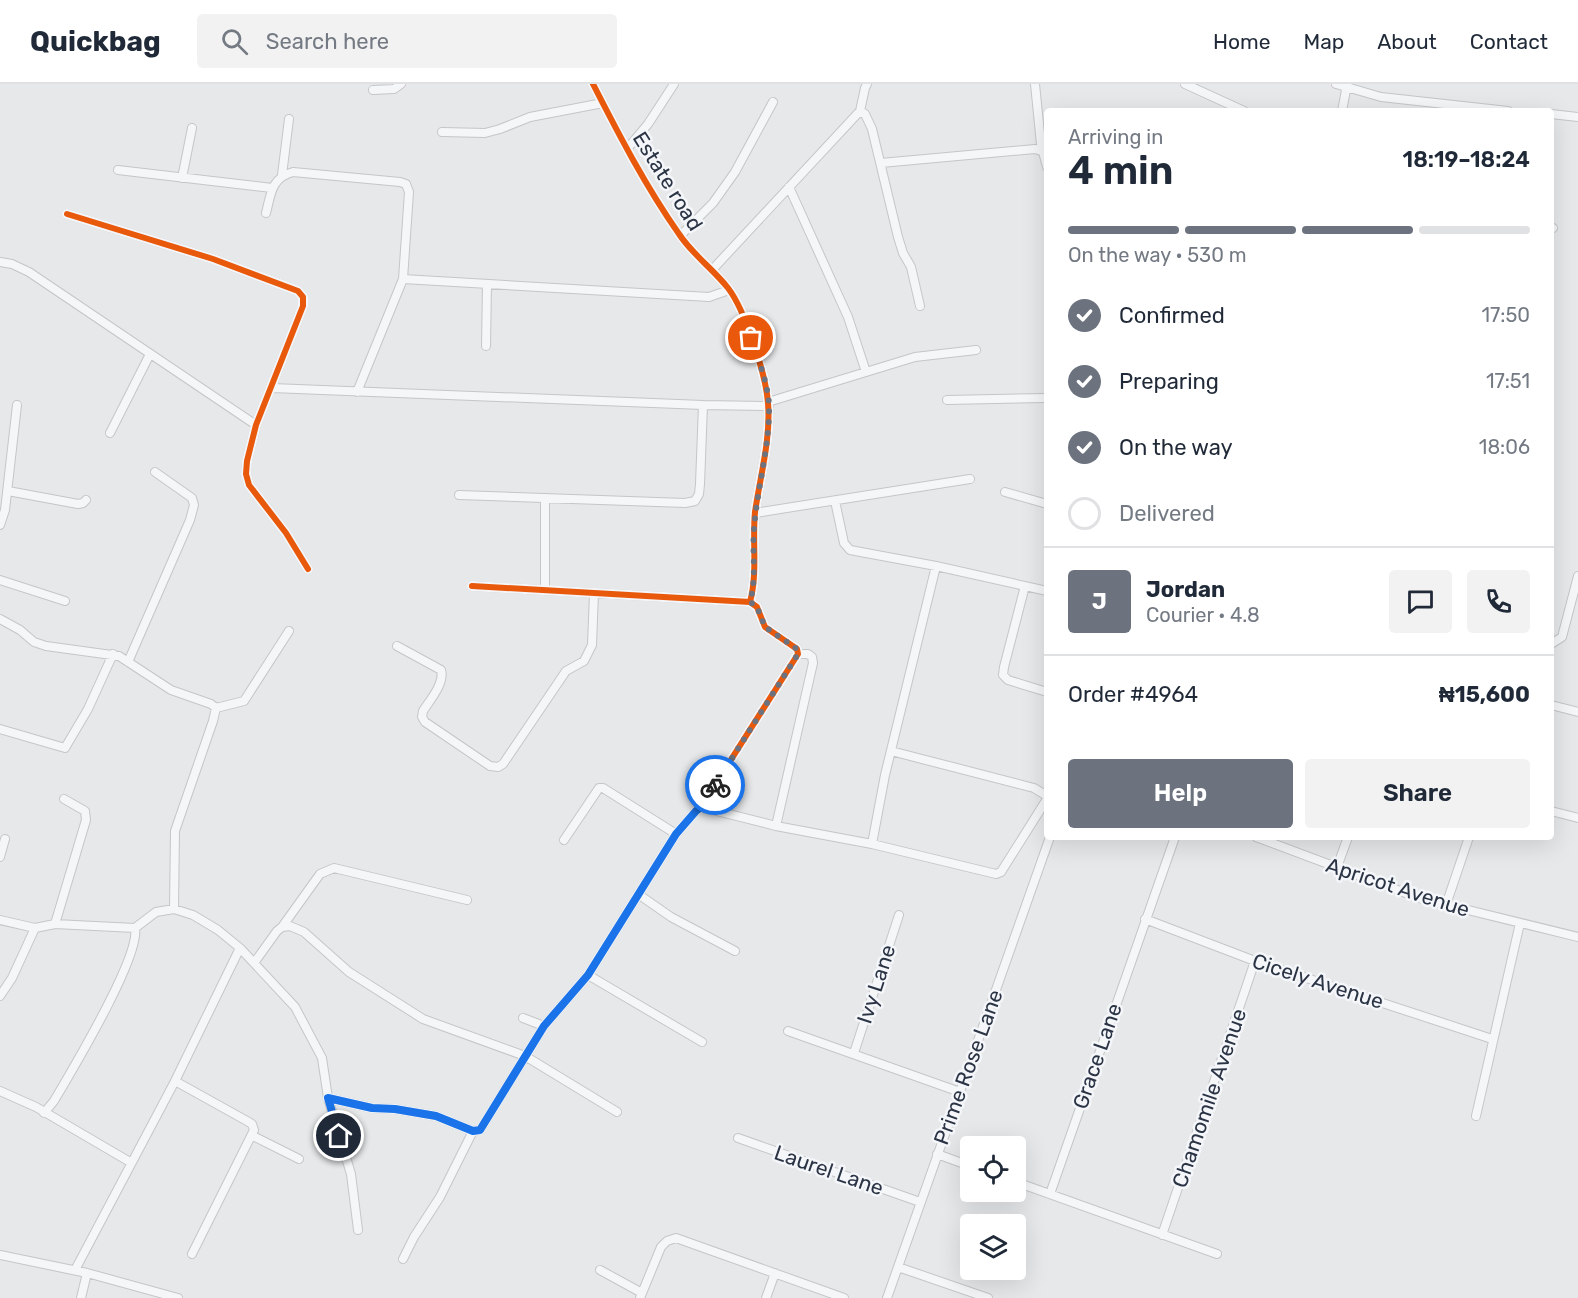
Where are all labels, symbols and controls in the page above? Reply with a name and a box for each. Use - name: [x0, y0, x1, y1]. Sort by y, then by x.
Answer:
- search box: [197, 14, 617, 68]
- text: Quickbag: [30, 25, 161, 58]
- icon: search: [218, 25, 251, 58]
- text: Search here: [266, 28, 389, 55]
- text: Home: [1213, 29, 1270, 54]
- text: Map: [1303, 29, 1344, 54]
- text: About: [1377, 29, 1437, 54]
- text: Contact: [1470, 29, 1548, 54]
- text: Arriving in: [1068, 125, 1163, 149]
- street label: Estate road: [628, 127, 708, 235]
- text: 18:19–18:24: [1403, 146, 1530, 173]
- text: 4 min: [1068, 148, 1173, 194]
- text: On the way · 530 m: [1068, 243, 1247, 267]
- icon: check: [1068, 299, 1101, 332]
- text: Confirmed: [1119, 302, 1225, 329]
- text: 17:50: [1481, 303, 1530, 327]
- pin: [725, 312, 776, 363]
- icon: bag: [734, 321, 767, 354]
- icon: check: [1068, 365, 1101, 398]
- text: Preparing: [1119, 368, 1219, 395]
- text: 17:51: [1486, 369, 1530, 393]
- icon: check: [1068, 431, 1101, 464]
- text: On the way: [1119, 434, 1233, 461]
- text: 18:06: [1479, 435, 1530, 459]
- text: Delivered: [1119, 500, 1215, 527]
- button: chat: [1389, 570, 1452, 633]
- button: phone: [1467, 570, 1530, 633]
- text: Jordan: [1146, 576, 1225, 603]
- text: J: [1092, 588, 1107, 615]
- text: Courier · 4.8: [1146, 603, 1260, 627]
- text: Order #4964: [1068, 681, 1198, 708]
- text: ₦15,600: [1439, 681, 1530, 708]
- courier: [685, 755, 745, 815]
- button: Help: [1068, 759, 1293, 828]
- button: Share: [1305, 759, 1530, 828]
- icon: bike: [699, 769, 732, 802]
- street label: Apricot Avenue: [1323, 852, 1473, 922]
- street label: Ivy Lane: [852, 941, 900, 1027]
- street label: Cicely Avenue: [1249, 948, 1387, 1014]
- street label: Prime Rose Lane: [928, 986, 1008, 1148]
- street label: Grace Lane: [1067, 1000, 1127, 1112]
- street label: Chamomile Avenue: [1167, 1005, 1251, 1191]
- pin: [313, 1110, 364, 1161]
- icon: home: [322, 1119, 355, 1152]
- map controls: [960, 1136, 1026, 1280]
- button: locate: [960, 1136, 1026, 1202]
- street label: Laurel Lane: [771, 1140, 887, 1200]
- button: layers: [960, 1214, 1026, 1280]

